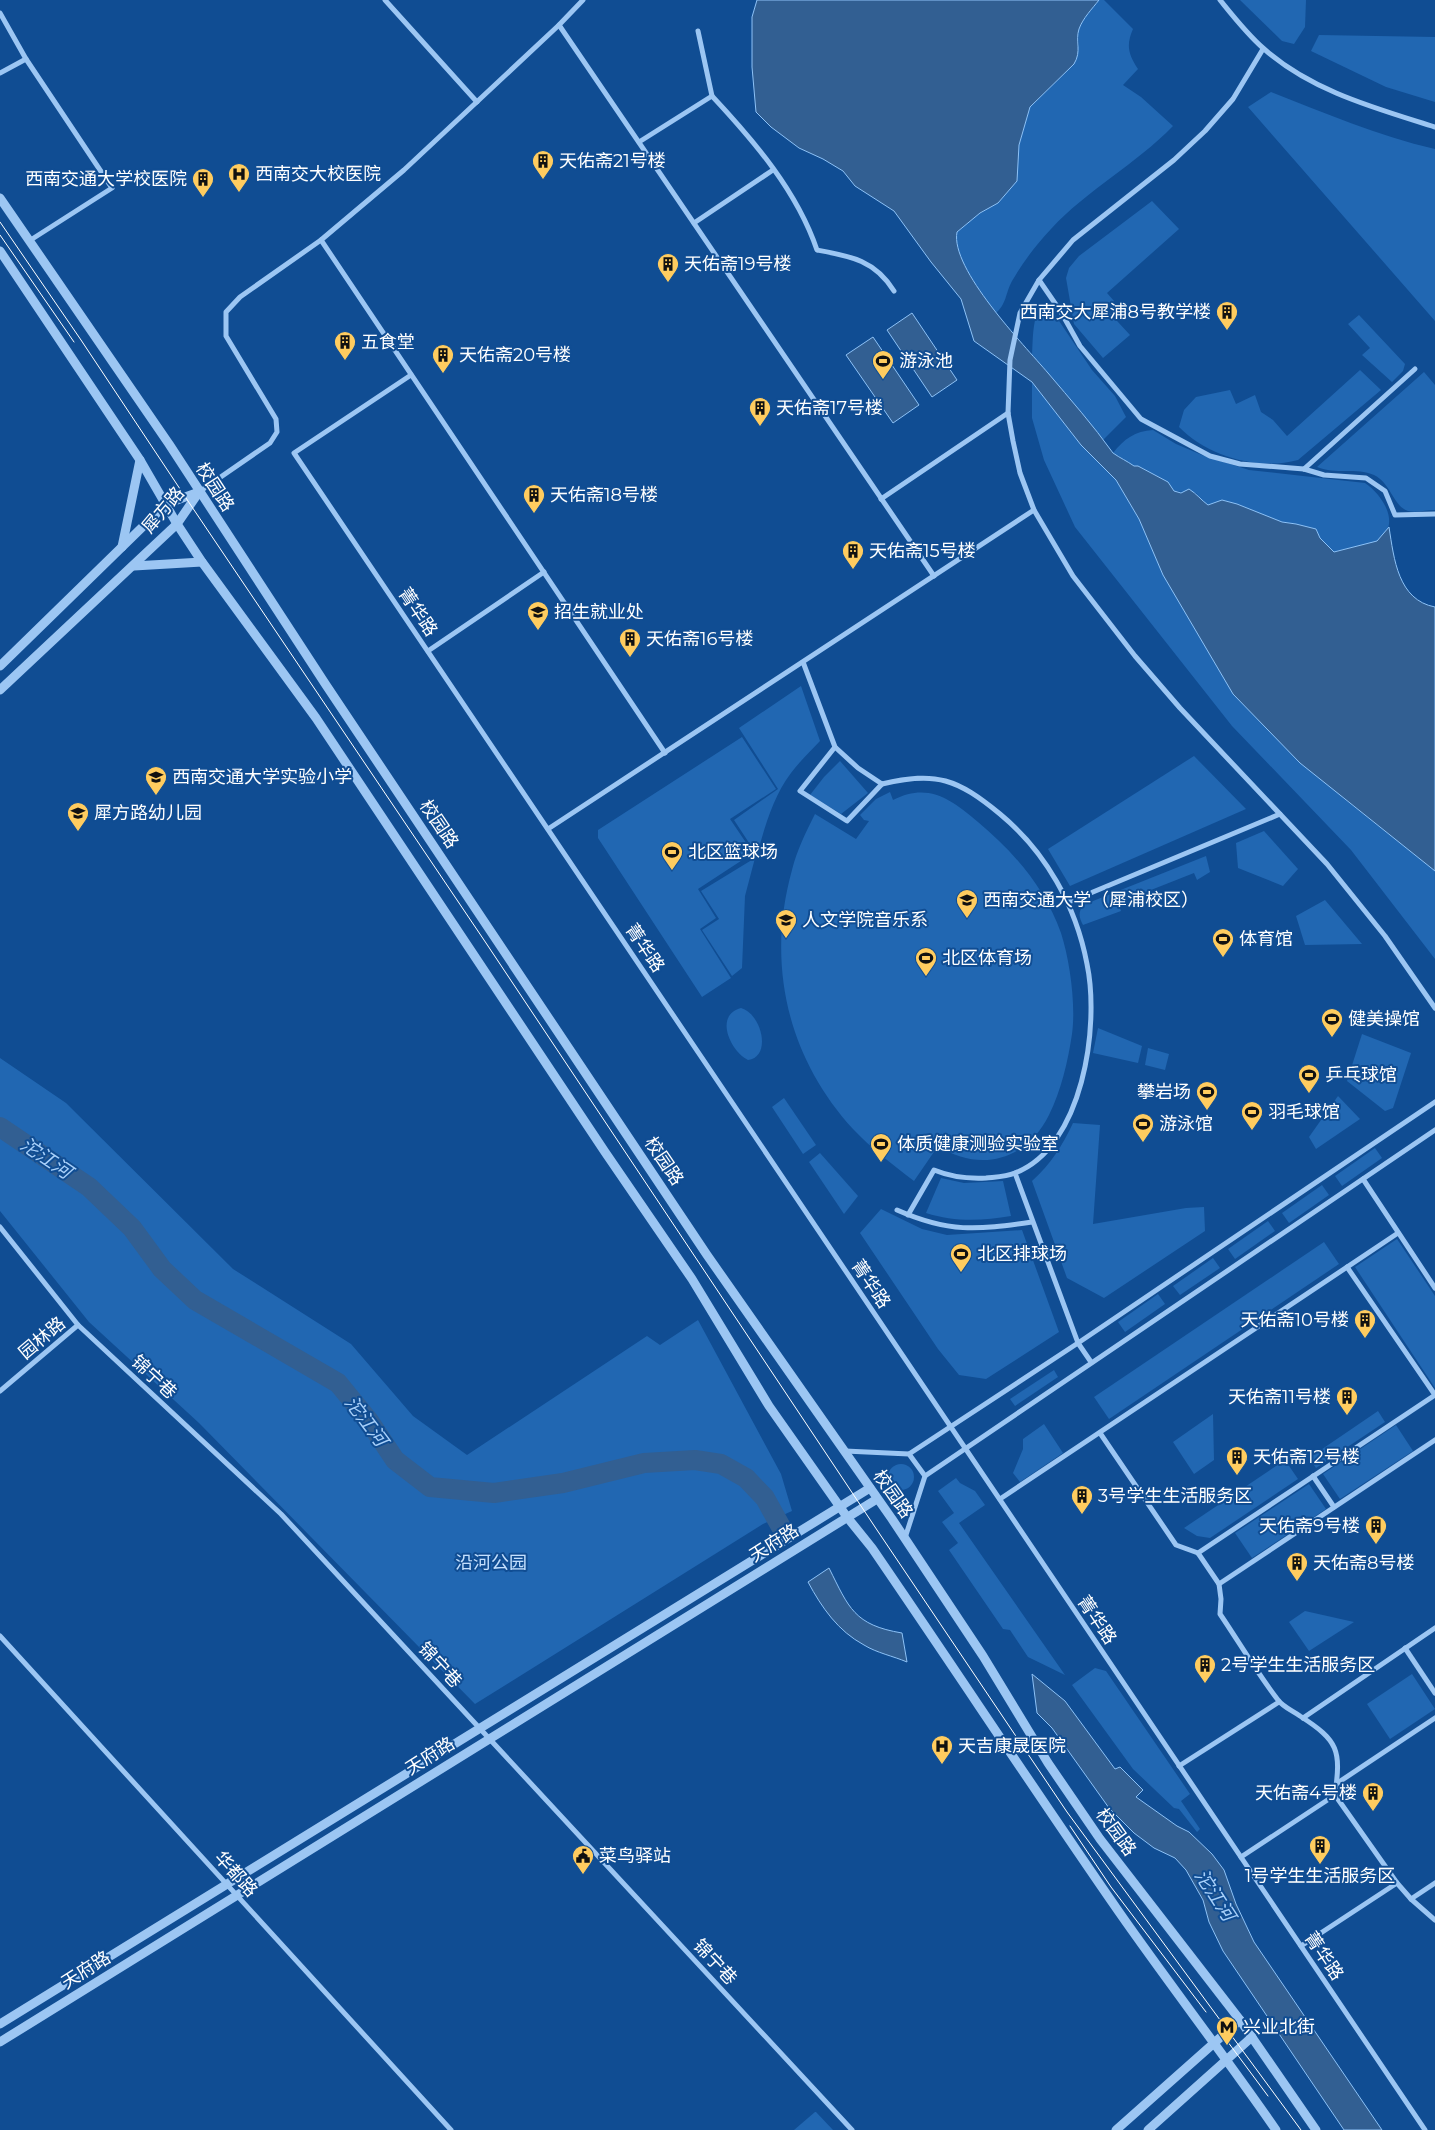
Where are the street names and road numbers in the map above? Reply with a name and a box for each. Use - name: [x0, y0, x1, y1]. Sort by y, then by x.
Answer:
- street label: 校园路: [191, 458, 239, 516]
- street label: 犀方路: [137, 482, 189, 538]
- street label: 菁华路: [394, 583, 442, 641]
- street label: 校园路: [415, 795, 463, 853]
- street label: 菁华路: [621, 919, 669, 977]
- street label: 校园路: [640, 1132, 688, 1190]
- street label: 菁华路: [847, 1255, 895, 1313]
- street label: 园林路: [14, 1312, 70, 1364]
- street label: 锦宁巷: [127, 1351, 181, 1403]
- street label: 校园路: [869, 1466, 917, 1522]
- street label: 天府路: [745, 1519, 803, 1567]
- street label: 菁华路: [1073, 1591, 1121, 1649]
- street label: 锦宁巷: [414, 1638, 466, 1692]
- street label: 天府路: [401, 1732, 459, 1780]
- street label: 校园路: [1091, 1804, 1141, 1860]
- street label: 华都路: [210, 1847, 262, 1901]
- street label: 菁华路: [1300, 1927, 1348, 1985]
- street label: 锦宁巷: [689, 1935, 741, 1989]
- street label: 天府路: [57, 1946, 115, 1994]

